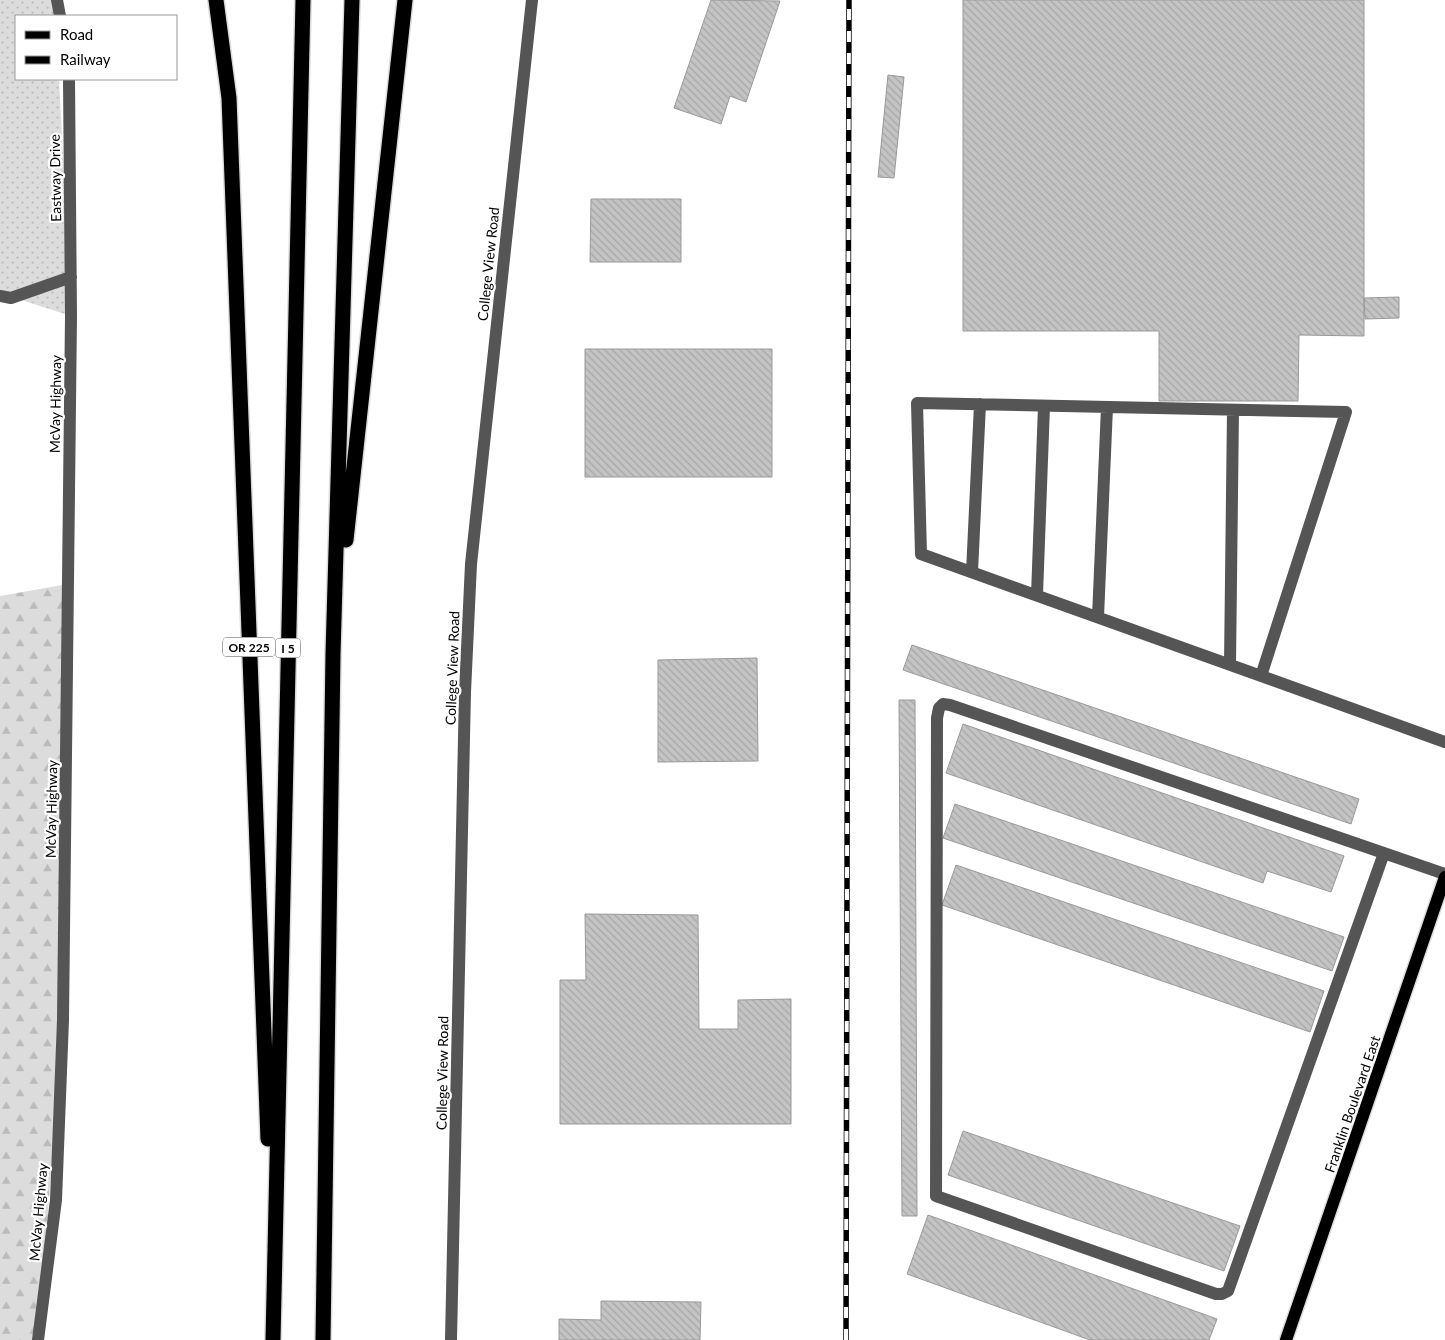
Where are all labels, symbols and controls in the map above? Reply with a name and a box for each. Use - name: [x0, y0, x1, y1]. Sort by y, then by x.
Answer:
- legend: [15, 15, 178, 80]
- text: Road: [60, 25, 93, 43]
- text: Railway: [60, 50, 111, 68]
- street label: Eastway Drive: [46, 134, 64, 222]
- street label: College View Road: [474, 206, 502, 322]
- street label: McVay Highway: [46, 354, 64, 453]
- street label: College View Road: [442, 611, 462, 725]
- road number: OR 225: [223, 638, 275, 656]
- road number: I 5: [276, 638, 300, 658]
- street label: McVay Highway: [42, 759, 60, 858]
- street label: College View Road: [433, 1016, 451, 1130]
- street label: Franklin Boulevard East: [1321, 1033, 1383, 1175]
- street label: McVay Highway: [25, 1162, 51, 1262]

